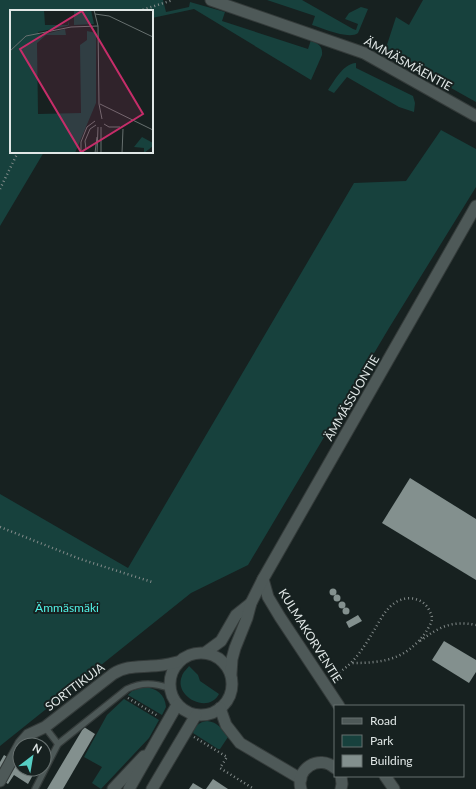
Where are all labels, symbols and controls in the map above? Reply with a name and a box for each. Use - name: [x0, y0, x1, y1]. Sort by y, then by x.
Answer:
- inset map: [10, 10, 153, 153]
- street label: ÄMMÄSMÄENTIE: [362, 33, 455, 94]
- street label: ÄMMÄSSUONTIE: [321, 352, 382, 443]
- street label: KULMAKORVENTIE: [275, 586, 345, 686]
- park label: Ämmäsmäki: [35, 600, 99, 615]
- street label: SORTTIKUJA: [42, 659, 108, 714]
- legend: [334, 705, 464, 777]
- text: Road: [370, 713, 397, 728]
- text: Park: [370, 733, 394, 748]
- north arrow: [12, 737, 52, 777]
- text: N: [30, 740, 44, 756]
- text: Building: [370, 753, 413, 768]

